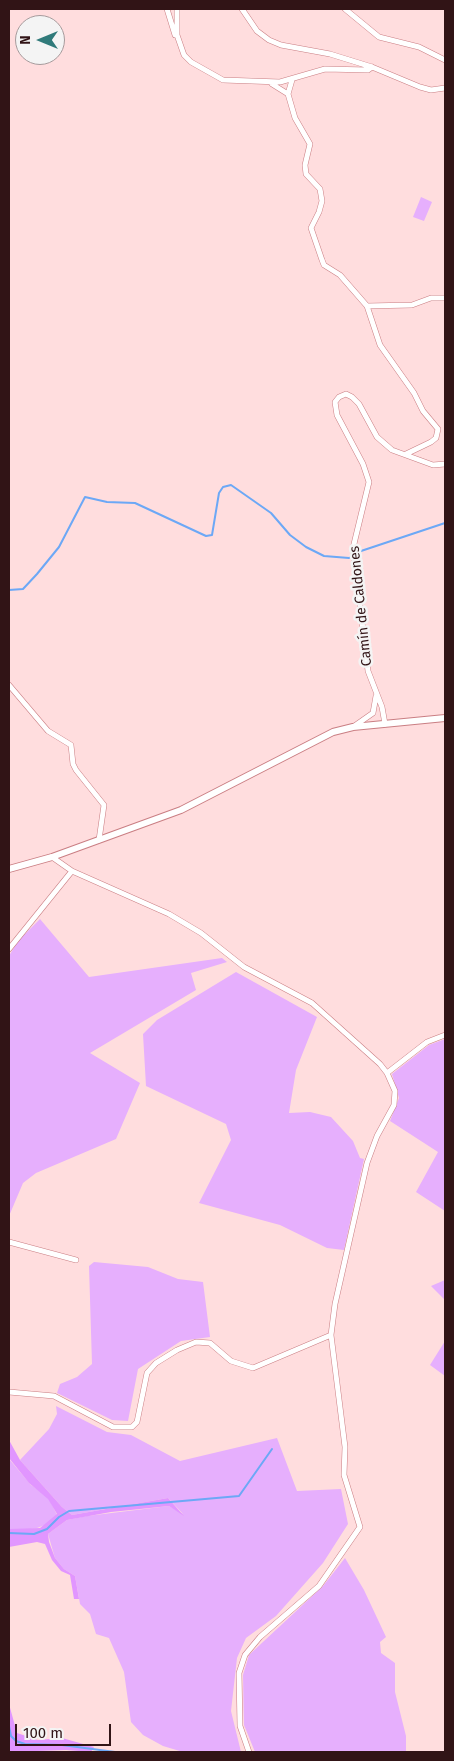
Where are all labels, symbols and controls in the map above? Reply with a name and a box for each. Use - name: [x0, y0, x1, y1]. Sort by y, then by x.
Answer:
- north arrow: [15, 15, 65, 65]
- text: N: [17, 35, 34, 45]
- street label: Camín de Caldones: [346, 545, 376, 667]
- scale bar: [18, 1714, 114, 1746]
- text: 100 m: [23, 1724, 63, 1742]

